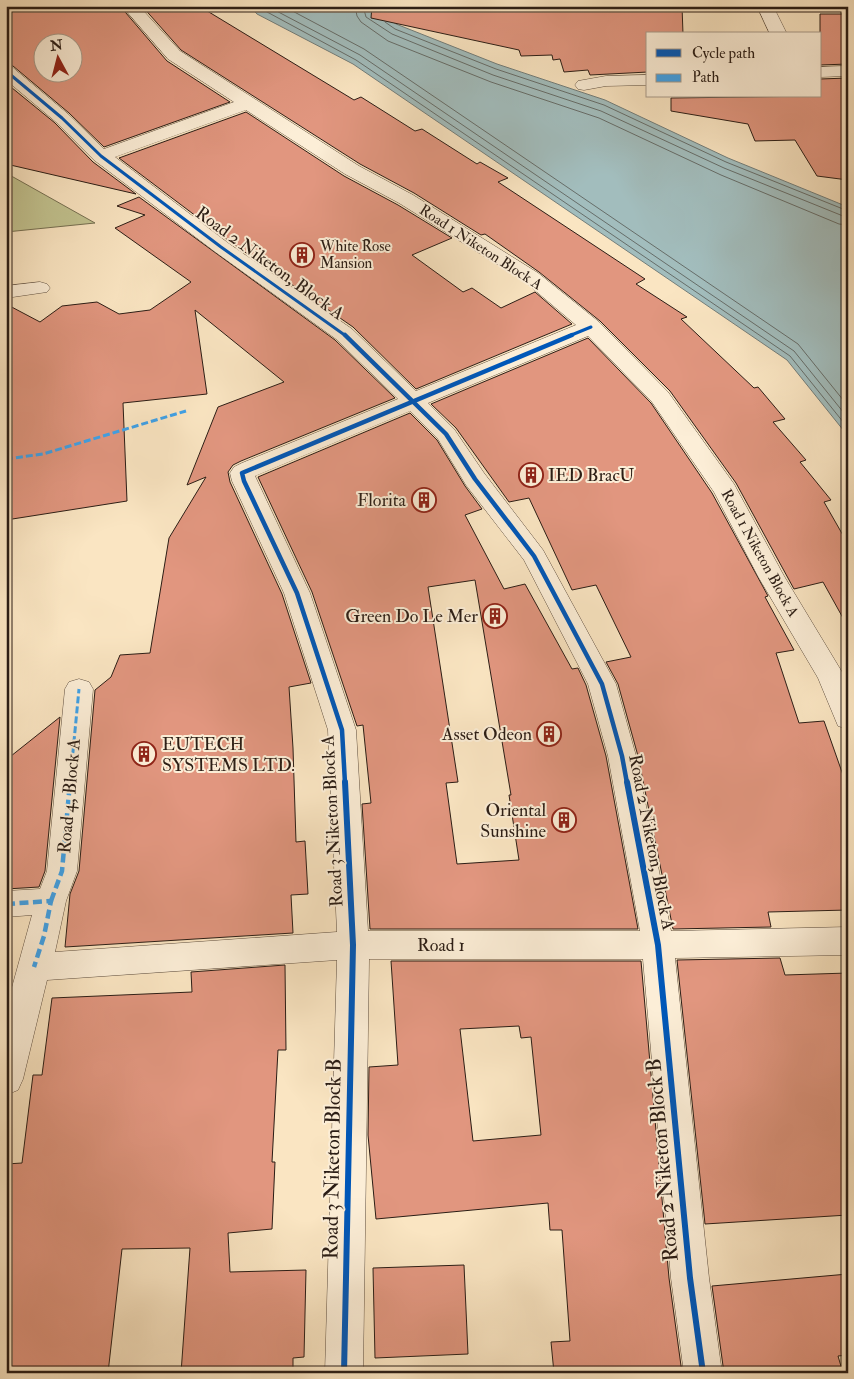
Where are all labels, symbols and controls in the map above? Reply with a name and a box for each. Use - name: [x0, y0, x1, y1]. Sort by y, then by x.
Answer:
- north arrow: [32, 32, 82, 82]
- legend: [646, 32, 822, 98]
- text: N: [48, 36, 64, 55]
- text: Cycle path: [692, 44, 755, 64]
- text: Path: [692, 68, 719, 87]
- street label: Road 1 Niketon Block A: [416, 200, 546, 295]
- street label: Road 2 Niketon, Block A: [191, 202, 349, 326]
- place label: White Rose Mansion: [319, 237, 391, 273]
- building icon: White Rose Mansion: [289, 242, 315, 268]
- building icon: IED BracU: [518, 462, 544, 488]
- place label: IED BracU: [548, 464, 634, 487]
- street label: Road 1 Niketon Block A: [717, 486, 803, 621]
- building icon: Florita: [411, 487, 437, 513]
- place label: Florita: [357, 489, 407, 512]
- building icon: Green Do Le Mer: [482, 603, 508, 629]
- place label: Green Do Le Mer: [345, 605, 478, 628]
- building icon: Asset Odeon: [536, 721, 562, 747]
- place label: Asset Odeon: [441, 723, 532, 746]
- place label: EUTECH SYSTEMS LTD.: [162, 733, 295, 777]
- street label: Road 3 Niketon Block A: [316, 734, 348, 908]
- street label: Road 4, Block A: [53, 737, 86, 855]
- building icon: EUTECH SYSTEMS LTD.: [131, 741, 157, 767]
- street label: Road 2 Niketon, Block A: [623, 752, 680, 933]
- place label: Oriental Sunshine: [480, 799, 546, 843]
- building icon: Oriental Sunshine: [551, 807, 577, 833]
- street label: Road 1: [417, 934, 465, 957]
- street label: Road 2 Niketon Block B: [640, 1057, 685, 1263]
- street label: Road 3 Niketon Block B: [317, 1058, 348, 1260]

